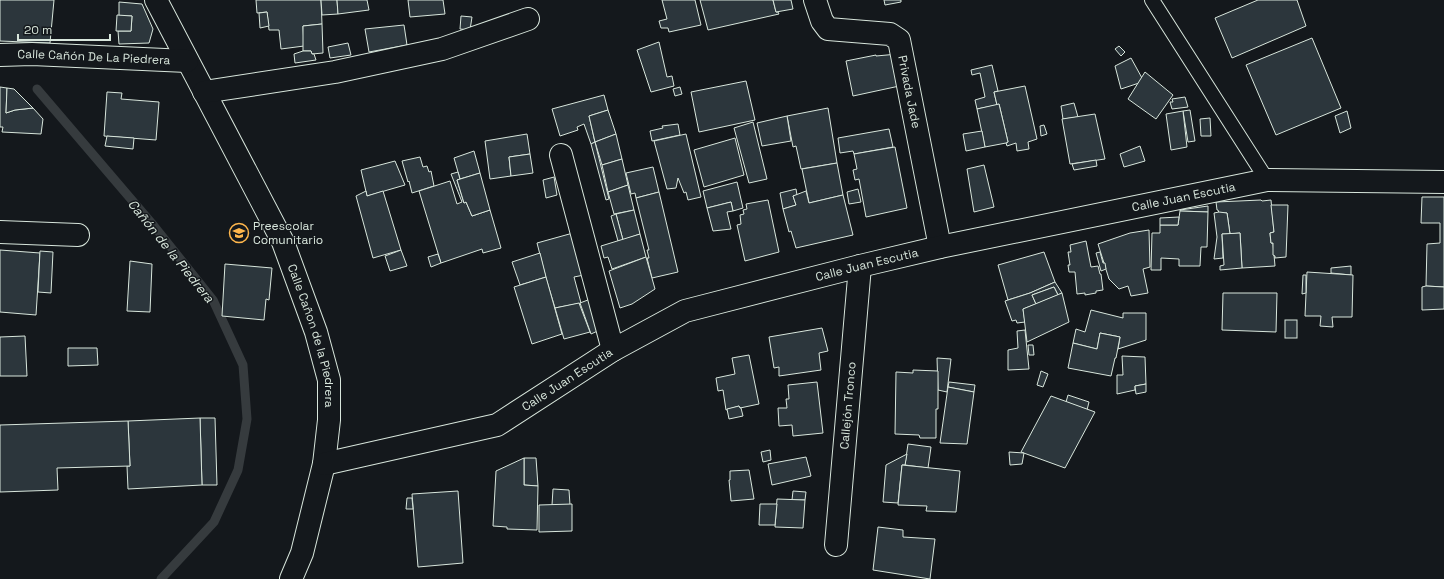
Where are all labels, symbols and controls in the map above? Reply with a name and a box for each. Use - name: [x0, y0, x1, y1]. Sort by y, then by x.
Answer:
- scale bar: [18, 16, 110, 42]
- text: 20 m: [24, 22, 52, 38]
- street label: Calle Cañón De La Piedrera: [17, 46, 171, 68]
- street label: Privada Jade: [894, 54, 924, 130]
- street label: Calle Juan Escutia: [1130, 179, 1237, 215]
- water label: Cañón de la Piedrera: [124, 196, 218, 307]
- place label: Preescolar Comunitario: [253, 218, 323, 248]
- school or university icon: Preescolar Comunitario: [228, 222, 250, 244]
- street label: Calle Juan Escutia: [814, 244, 920, 285]
- street label: Calle Cañon de la Piedrera: [284, 262, 337, 408]
- street label: Calle Juan Escutia: [519, 344, 616, 415]
- street label: Callejón Tronco: [836, 361, 860, 450]

